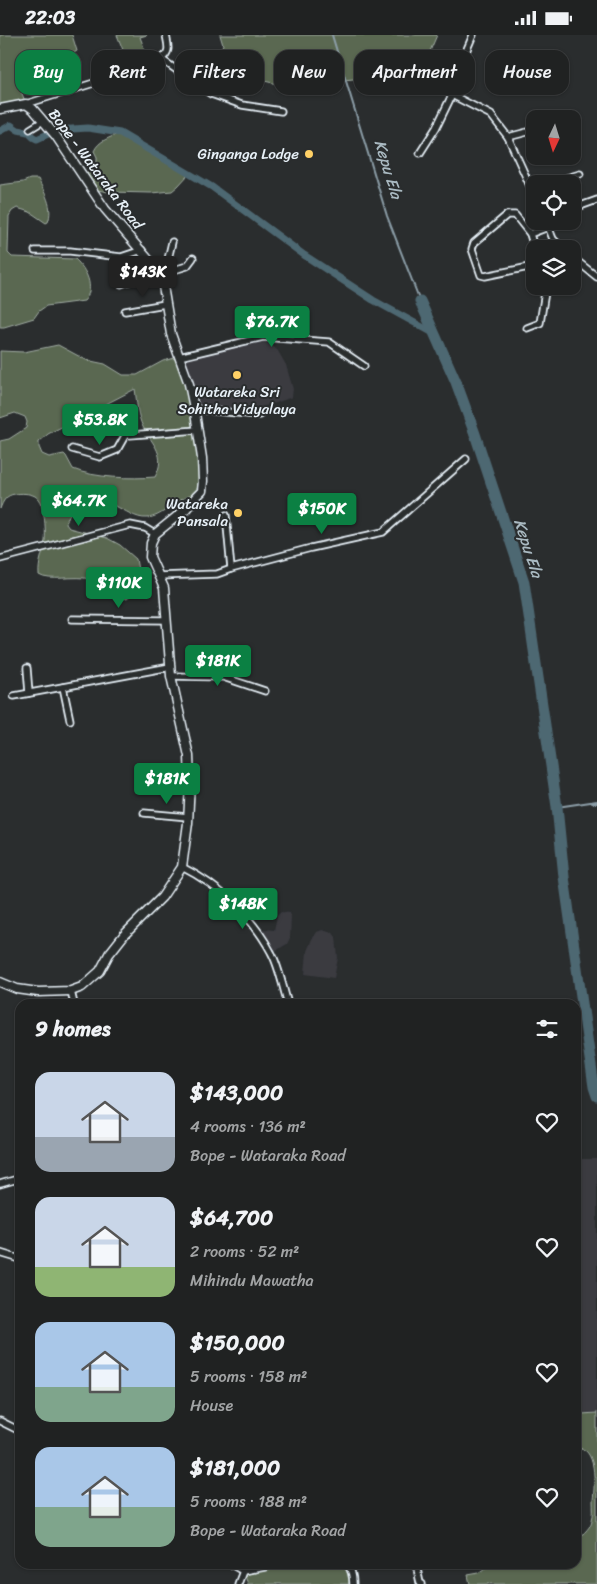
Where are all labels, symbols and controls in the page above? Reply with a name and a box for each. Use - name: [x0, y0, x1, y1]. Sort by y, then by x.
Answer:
- text: 22:03: [25, 1, 75, 34]
- chip: Buy: [15, 50, 81, 95]
- chip: Rent: [91, 50, 165, 95]
- chip: Filters: [175, 50, 264, 95]
- chip: New: [274, 50, 344, 95]
- chip: Apartment: [354, 50, 475, 95]
- chip: House: [485, 50, 569, 95]
- street label: Bope - Wataraka Road: [42, 103, 151, 236]
- north arrow: [526, 110, 581, 165]
- map controls: [526, 110, 581, 295]
- water label: Kepu Ela: [366, 136, 412, 204]
- place label: Ginganga Lodge: [197, 141, 299, 167]
- marker: Ginganga Lodge: [303, 148, 315, 160]
- button: locate: [526, 175, 581, 230]
- button: layers: [526, 240, 581, 295]
- pin: $143K: [108, 255, 178, 298]
- text: $143K: [120, 257, 166, 286]
- pin: $76.7K: [231, 305, 313, 348]
- text: $76.7K: [246, 307, 298, 336]
- marker: Watareka Sri Sohitha Vidyalaya: [231, 369, 243, 381]
- place label: Watareka Sri Sohitha Vidyalaya: [178, 379, 297, 422]
- pin: $53.8K: [59, 403, 141, 446]
- text: $53.8K: [73, 405, 127, 434]
- pin: $64.7K: [38, 485, 120, 527]
- text: $64.7K: [52, 486, 106, 515]
- place label: Watareka Pansala: [166, 491, 228, 534]
- pin: $150K: [287, 493, 357, 535]
- text: $150K: [298, 494, 346, 523]
- marker: Watareka Pansala: [232, 507, 244, 519]
- water label: Kepu Ela: [505, 515, 552, 583]
- pin: $110K: [84, 567, 154, 609]
- text: $110K: [97, 568, 141, 597]
- pin: $181K: [183, 645, 253, 687]
- text: $181K: [196, 646, 240, 675]
- pin: $181K: [132, 763, 202, 805]
- text: $181K: [145, 764, 189, 793]
- pin: $148K: [208, 887, 278, 930]
- text: $148K: [219, 889, 267, 918]
- text: 9 homes: [35, 1010, 111, 1048]
- icon: filters: [533, 1015, 561, 1043]
- text: $143,000: [190, 1074, 283, 1112]
- icon: home: [75, 1092, 135, 1152]
- icon: heart: [533, 1108, 561, 1136]
- text: 4 rooms · 136 m²: [190, 1112, 306, 1141]
- text: Bope - Wataraka Road: [190, 1141, 346, 1170]
- text: $64,700: [190, 1199, 273, 1237]
- icon: home: [75, 1217, 135, 1277]
- icon: heart: [533, 1233, 561, 1261]
- text: 2 rooms · 52 m²: [190, 1237, 299, 1266]
- text: Mihindu Mawatha: [190, 1266, 314, 1295]
- text: $150,000: [190, 1324, 285, 1362]
- icon: home: [75, 1342, 135, 1402]
- icon: heart: [533, 1358, 561, 1386]
- text: 5 rooms · 158 m²: [190, 1362, 307, 1391]
- text: House: [190, 1391, 233, 1420]
- text: $181,000: [190, 1449, 280, 1487]
- icon: home: [75, 1467, 135, 1527]
- icon: heart: [533, 1483, 561, 1511]
- text: 5 rooms · 188 m²: [190, 1487, 307, 1516]
- text: Bope - Wataraka Road: [190, 1516, 346, 1545]

